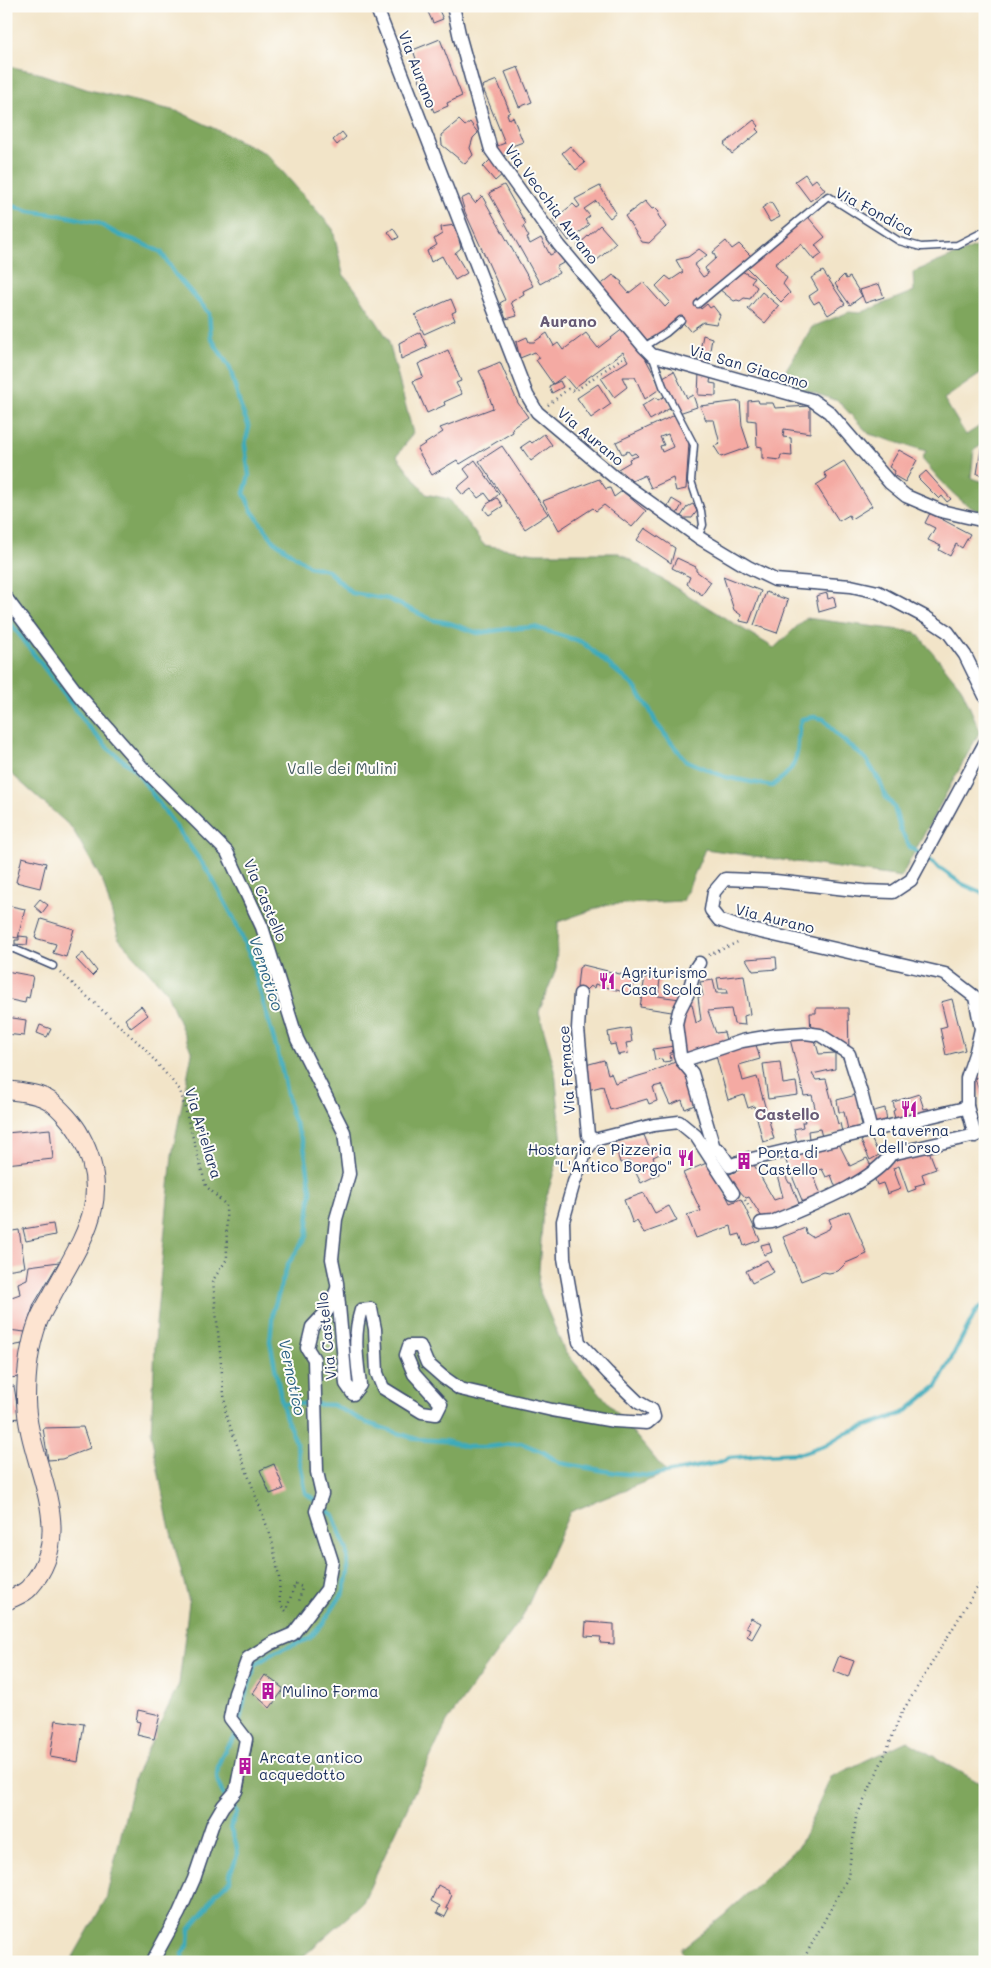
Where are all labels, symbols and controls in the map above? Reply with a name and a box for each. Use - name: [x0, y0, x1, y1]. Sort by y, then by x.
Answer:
- street label: Via Aurano: [394, 28, 442, 111]
- street label: Via Vecchia Aurano: [500, 140, 604, 268]
- street label: Via Fondica: [832, 182, 918, 240]
- district label: Aurano: [539, 310, 597, 331]
- street label: Via San Giacomo: [687, 339, 811, 393]
- street label: Via Aurano: [554, 402, 629, 470]
- park label: Valle dei Mulini: [287, 758, 397, 778]
- street label: Via Castello: [240, 856, 292, 945]
- street label: Via Aurano: [733, 898, 817, 938]
- water label: Vernotico: [245, 933, 289, 1014]
- place label: Agriturismo Casa Scola: [621, 962, 707, 999]
- restaurant icon: Agriturismo Casa Scola: [597, 971, 617, 991]
- street label: Via Fornace: [553, 1025, 579, 1115]
- street label: Via Ariellara: [181, 1085, 227, 1181]
- restaurant icon: La taverna dell'orso: [899, 1099, 919, 1119]
- district label: Castello: [755, 1103, 820, 1124]
- place label: La taverna dell'orso: [869, 1120, 949, 1157]
- place label: Hostaria e Pizzeria "L'Antico Borgo": [528, 1139, 672, 1176]
- place label: Porta di Castello: [758, 1142, 818, 1179]
- restaurant icon: Hostaria e Pizzeria "L'Antico Borgo": [676, 1148, 696, 1168]
- building icon: Porta di Castello: [734, 1151, 754, 1171]
- street label: Via Castello: [311, 1291, 341, 1381]
- water label: Vernotico: [275, 1337, 311, 1418]
- building icon: Mulino Forma: [258, 1681, 278, 1701]
- place label: Mulino Forma: [282, 1681, 379, 1701]
- place label: Arcate antico acquedotto: [259, 1747, 362, 1784]
- building icon: Arcate antico acquedotto: [235, 1756, 255, 1776]

